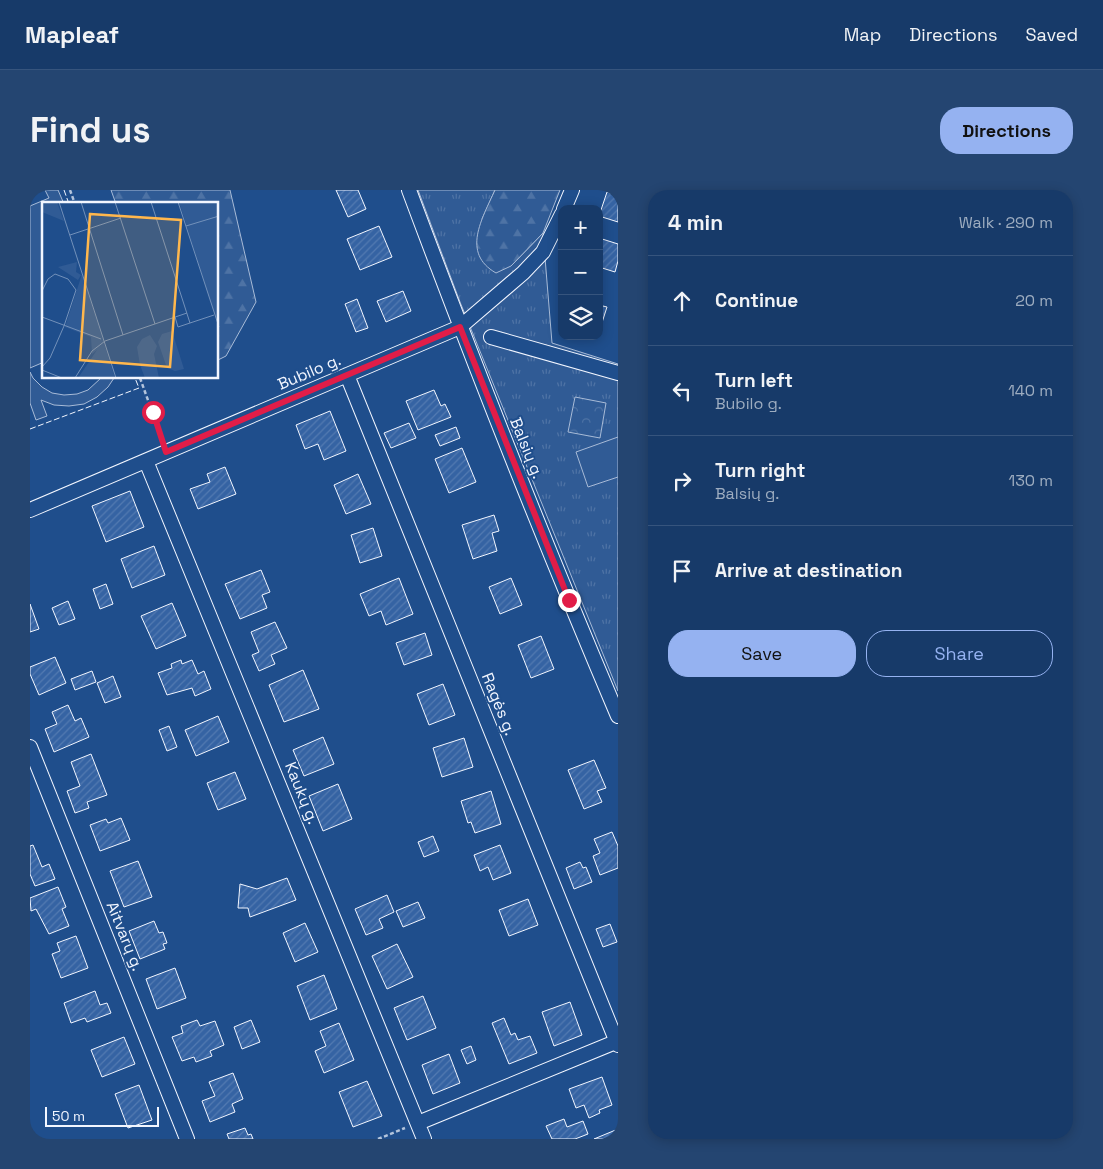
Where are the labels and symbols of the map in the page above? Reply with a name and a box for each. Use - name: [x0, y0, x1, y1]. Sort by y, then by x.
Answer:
- inset map: [42, 202, 219, 379]
- street label: Bubilo g.: [274, 349, 344, 395]
- route start: [142, 401, 165, 424]
- street label: Balsių g.: [505, 414, 549, 482]
- route end: [558, 589, 581, 612]
- street label: Ragės g.: [477, 670, 521, 738]
- street label: Kaukų g.: [280, 759, 324, 827]
- street label: Aitvarų g.: [102, 898, 148, 974]
- scale bar: [45, 1104, 159, 1127]

